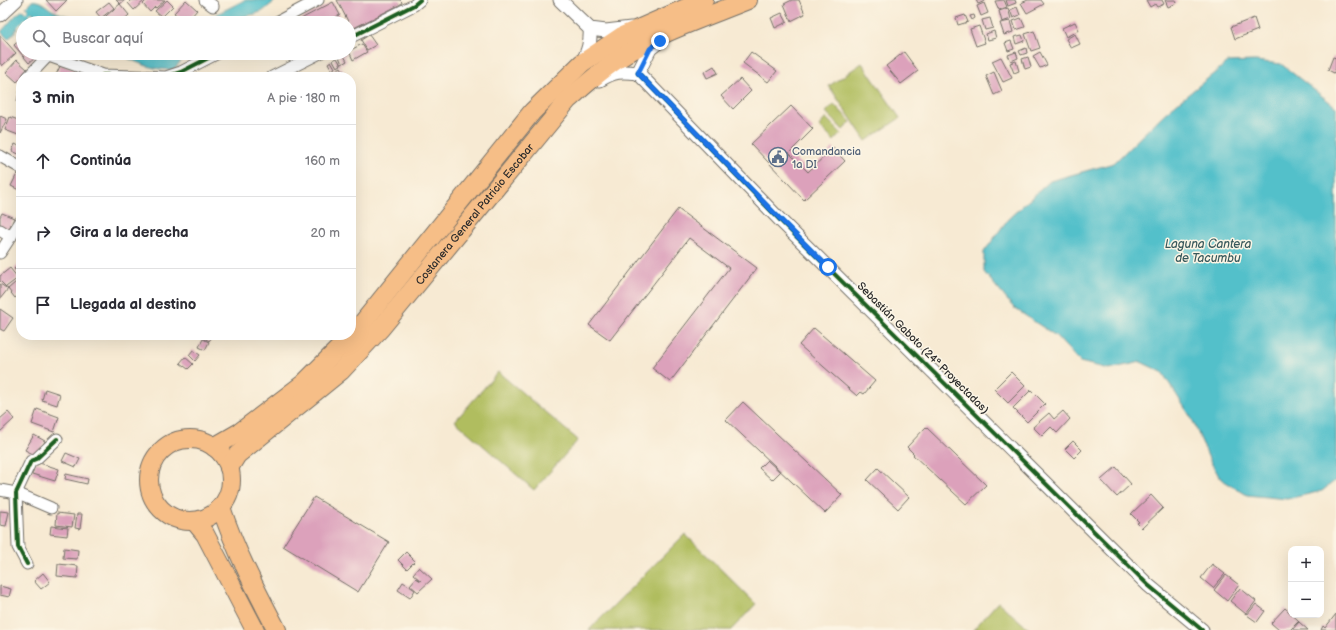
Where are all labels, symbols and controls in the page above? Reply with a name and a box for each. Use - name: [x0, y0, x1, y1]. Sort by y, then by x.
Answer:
- search box: [16, 16, 356, 60]
- icon: search: [30, 27, 52, 49]
- text: Buscar aquí: [62, 29, 143, 48]
- route end: [651, 32, 669, 50]
- text: 3 min: [32, 88, 75, 108]
- text: A pie · 180 m: [267, 90, 340, 106]
- street label: Costanera General Patricio Escobar: [413, 140, 537, 287]
- place label: Comandancia 1a DI: [792, 145, 861, 171]
- public building icon: Comandancia 1a DI: [767, 146, 789, 168]
- icon: ahead: [32, 150, 54, 172]
- text: Continúa: [70, 151, 131, 170]
- text: 160 m: [305, 153, 340, 169]
- icon: right: [32, 222, 54, 244]
- text: Gira a la derecha: [70, 223, 189, 242]
- text: 20 m: [310, 225, 340, 241]
- water label: Laguna Cantera de Tacumbu: [1165, 237, 1252, 266]
- route start: [819, 258, 837, 276]
- street label: Sebastián Gaboto (24ª Proyectadas): [855, 280, 991, 416]
- icon: arrive: [32, 294, 54, 316]
- text: Llegada al destino: [70, 295, 196, 314]
- map controls: [1288, 546, 1324, 618]
- button: +: [1288, 546, 1324, 582]
- button: −: [1288, 582, 1324, 618]

